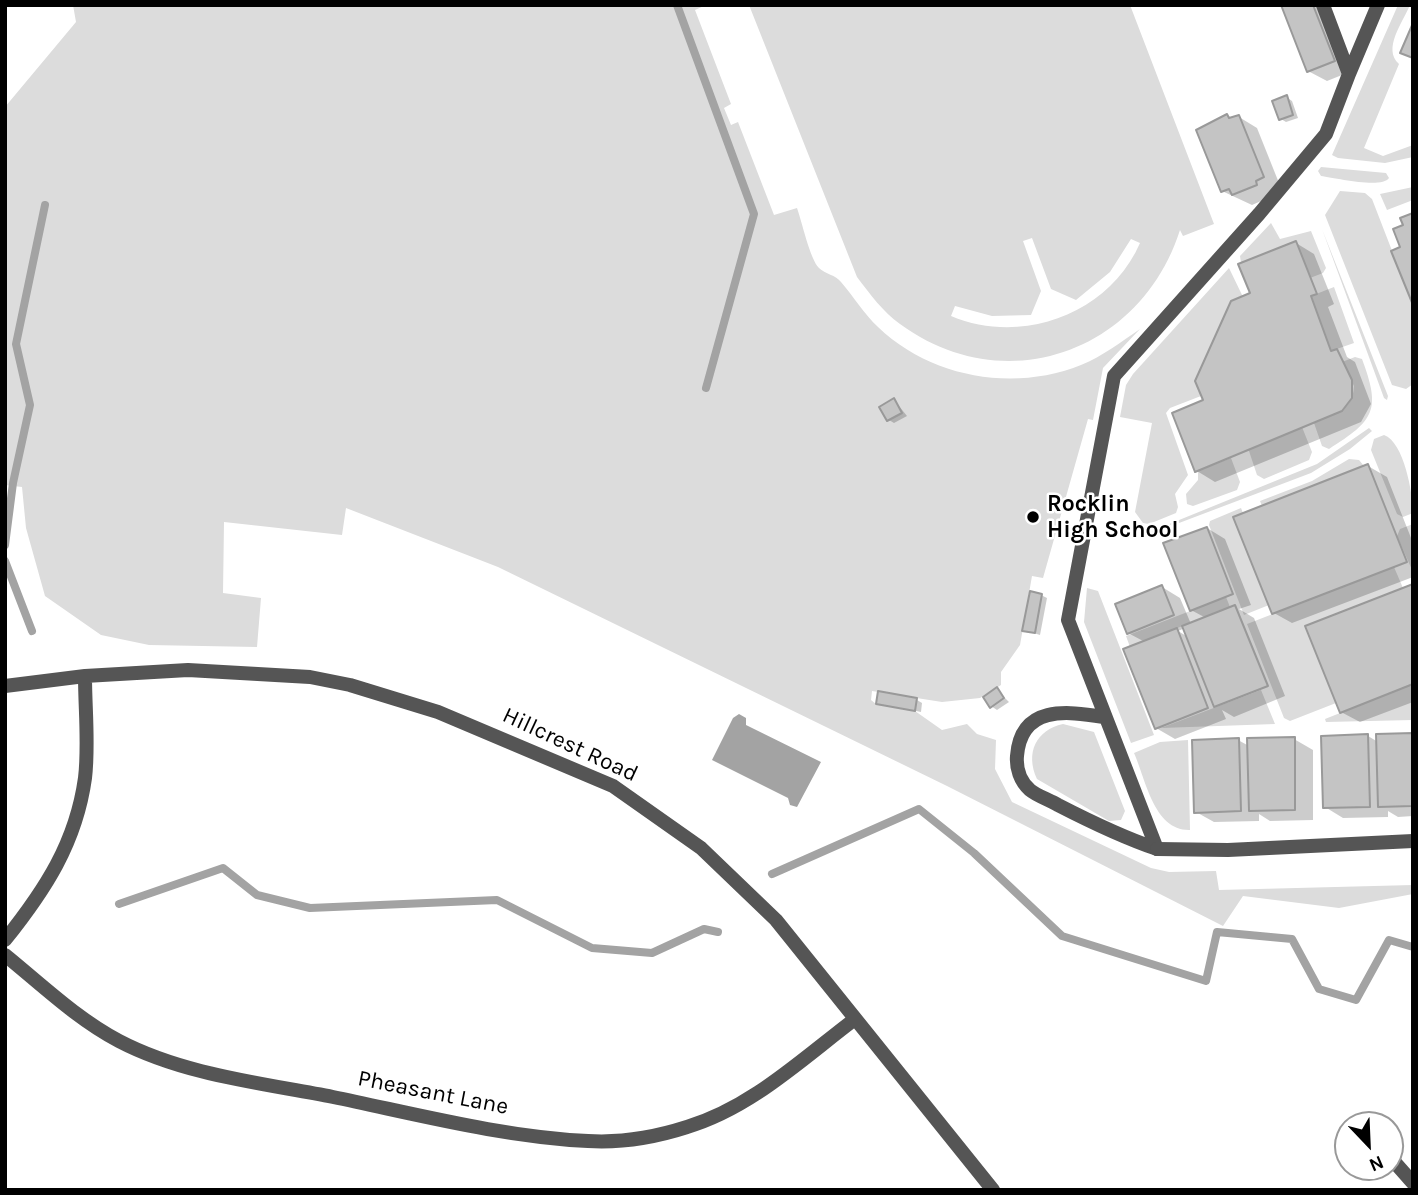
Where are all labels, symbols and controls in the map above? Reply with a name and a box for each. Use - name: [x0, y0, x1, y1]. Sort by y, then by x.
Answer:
- place label: Rocklin High School: [1047, 490, 1179, 544]
- marker: Rocklin High School: [1025, 509, 1041, 525]
- street label: Hillcrest Road: [498, 702, 642, 788]
- street label: Pheasant Lane: [355, 1065, 511, 1121]
- north arrow: [1334, 1111, 1404, 1181]
- text: N: [1366, 1151, 1387, 1176]

